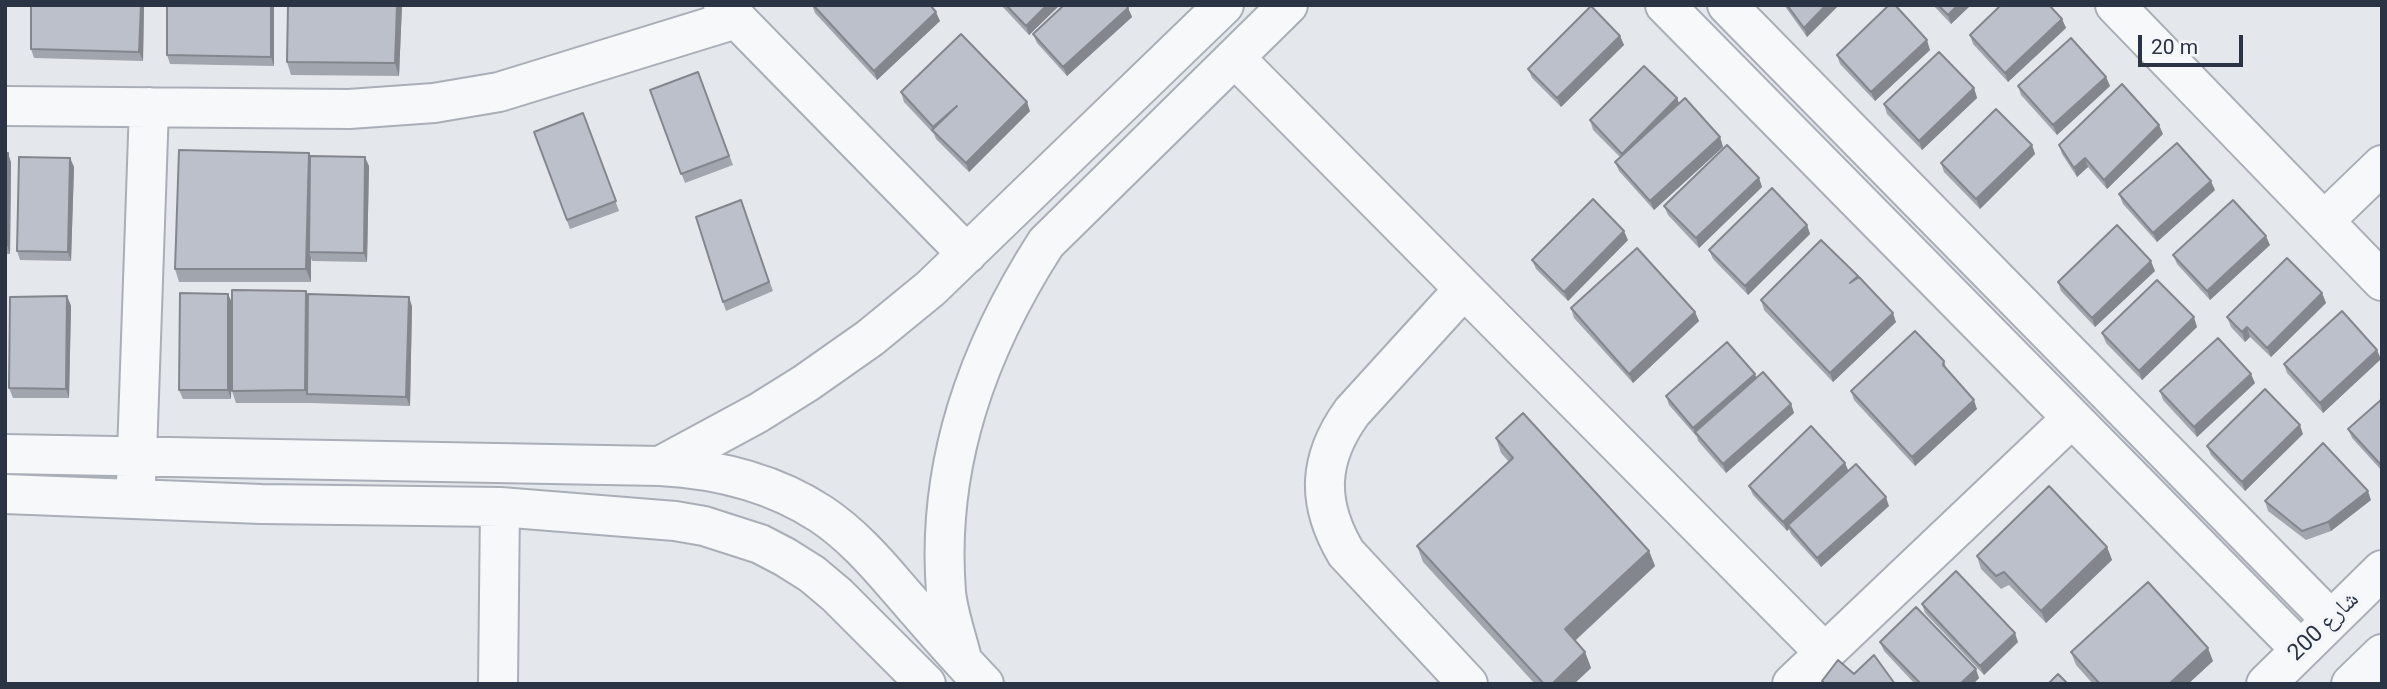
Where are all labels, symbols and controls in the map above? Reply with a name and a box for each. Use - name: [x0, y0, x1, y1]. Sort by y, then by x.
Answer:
- scale bar: [2142, 21, 2247, 65]
- text: 20 m: [2151, 35, 2198, 59]
- street label: شارع 200: [2283, 586, 2365, 668]

